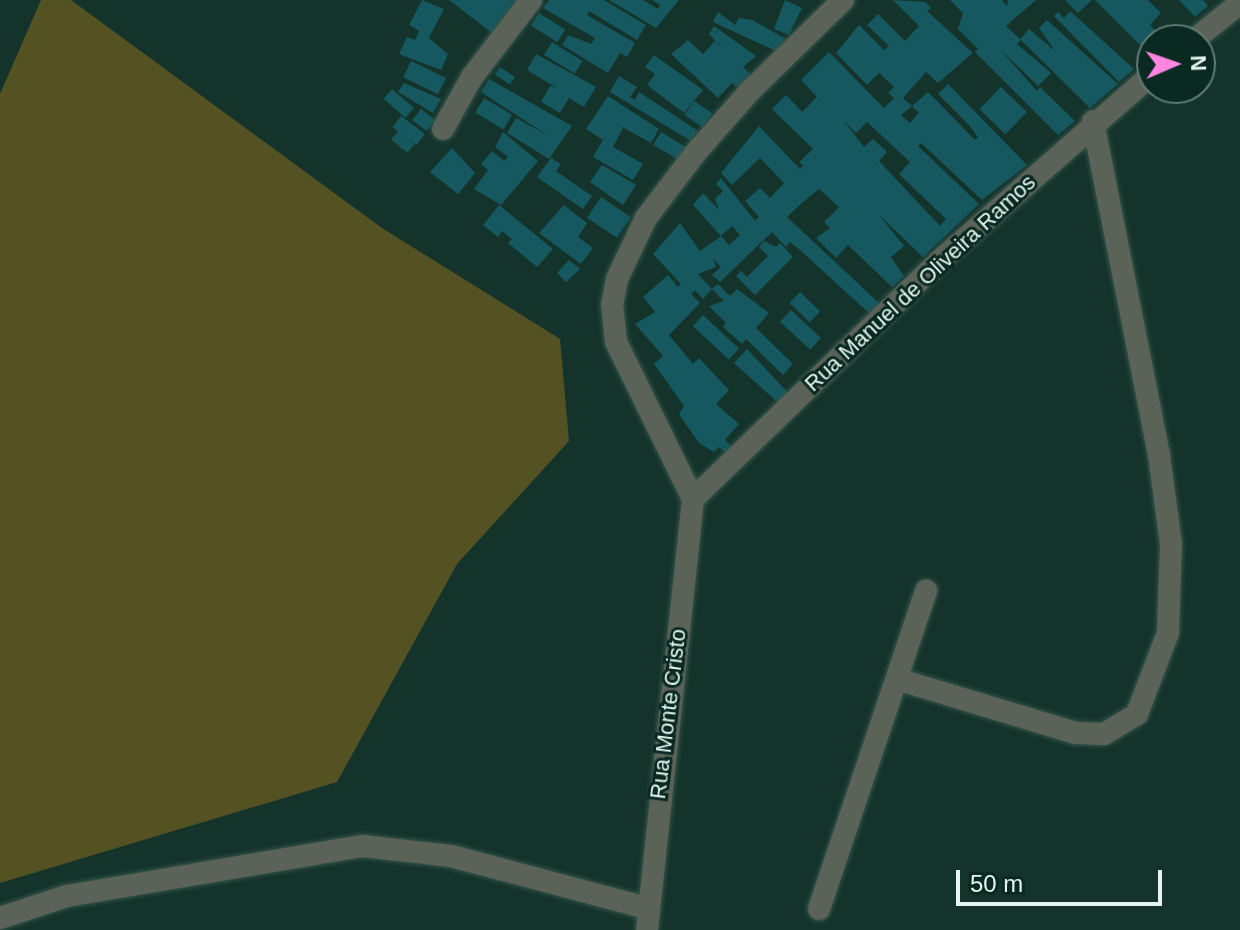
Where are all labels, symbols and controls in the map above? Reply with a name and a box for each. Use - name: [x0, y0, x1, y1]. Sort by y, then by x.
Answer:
- north arrow: [1136, 24, 1216, 104]
- text: N: [1186, 55, 1211, 72]
- street label: Rua Manuel de Oliveira Ramos: [799, 169, 1041, 397]
- street label: Rua Monte Cristo: [644, 627, 692, 801]
- scale bar: [960, 854, 1166, 904]
- text: 50 m: [970, 870, 1023, 897]

